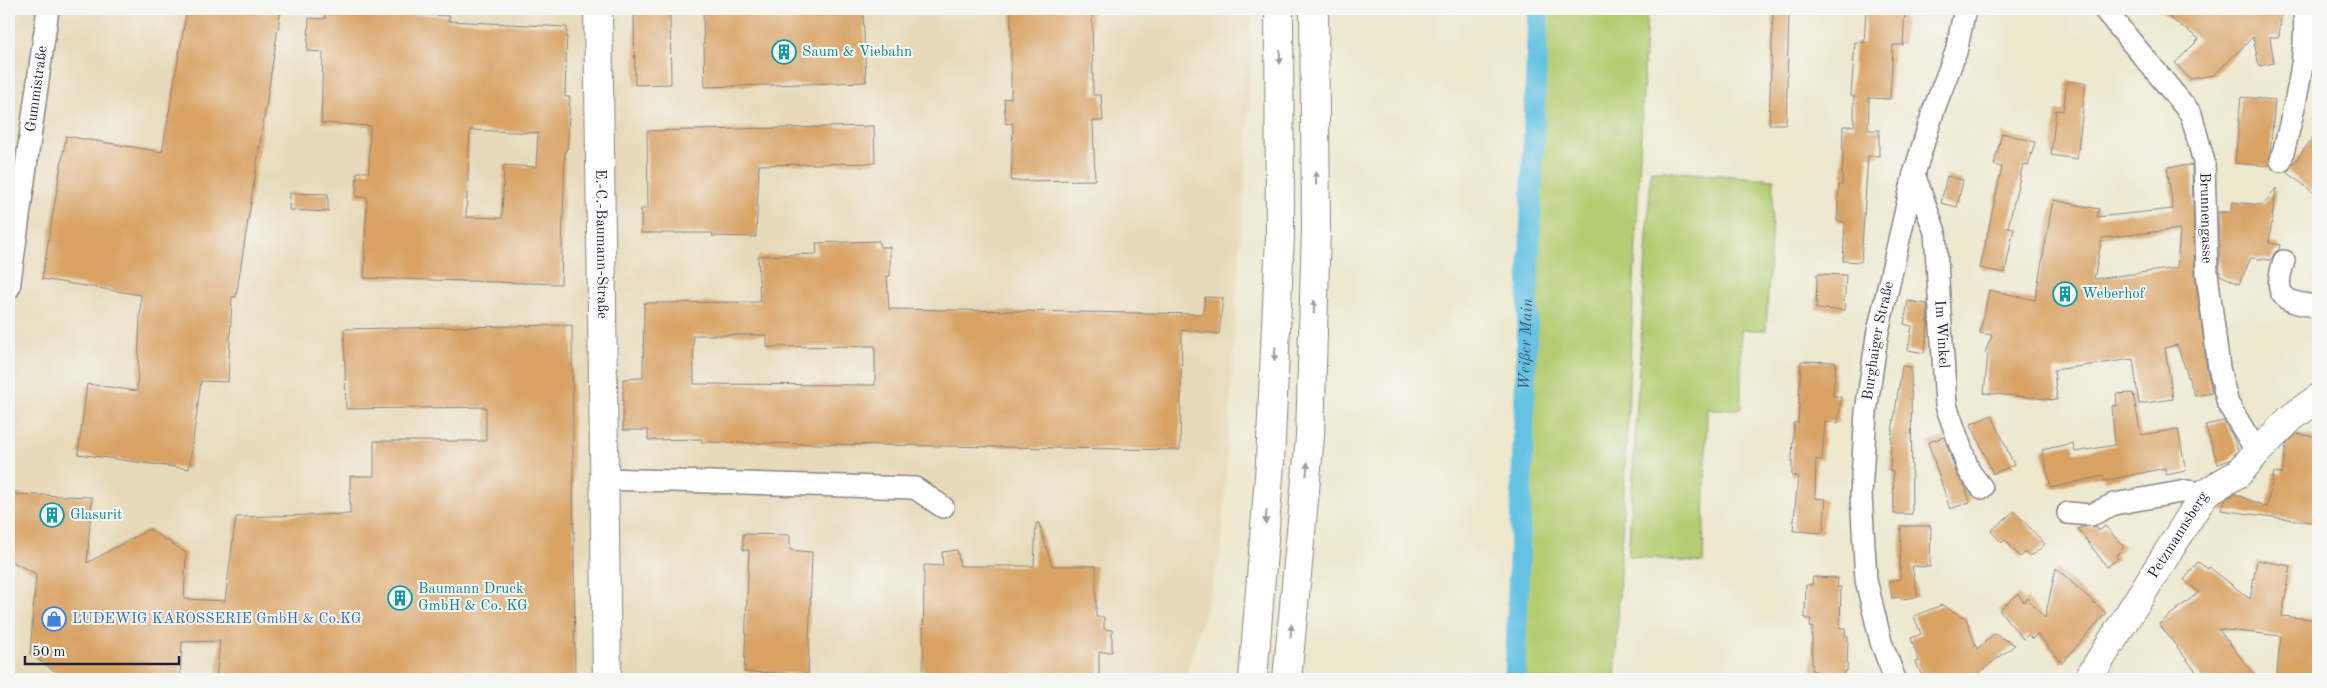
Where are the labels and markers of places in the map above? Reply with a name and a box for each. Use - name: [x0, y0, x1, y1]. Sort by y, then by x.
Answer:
- building icon: Saum & Viebahn: [771, 39, 797, 65]
- place label: Saum & Viebahn: [802, 45, 912, 60]
- building icon: Weberhof: [2052, 281, 2078, 307]
- place label: Weberhof: [2082, 287, 2146, 302]
- building icon: Glasurit: [39, 502, 65, 528]
- place label: Glasurit: [70, 508, 122, 523]
- place label: Baumann Druck GmbH & Co. KG: [418, 582, 528, 614]
- building icon: Baumann Druck GmbH & Co. KG: [387, 585, 413, 611]
- shop icon: LUDEWIG KAROSSERIE GmbH & Co.KG: [41, 606, 67, 632]
- place label: LUDEWIG KAROSSERIE GmbH & Co.KG: [72, 612, 362, 627]

